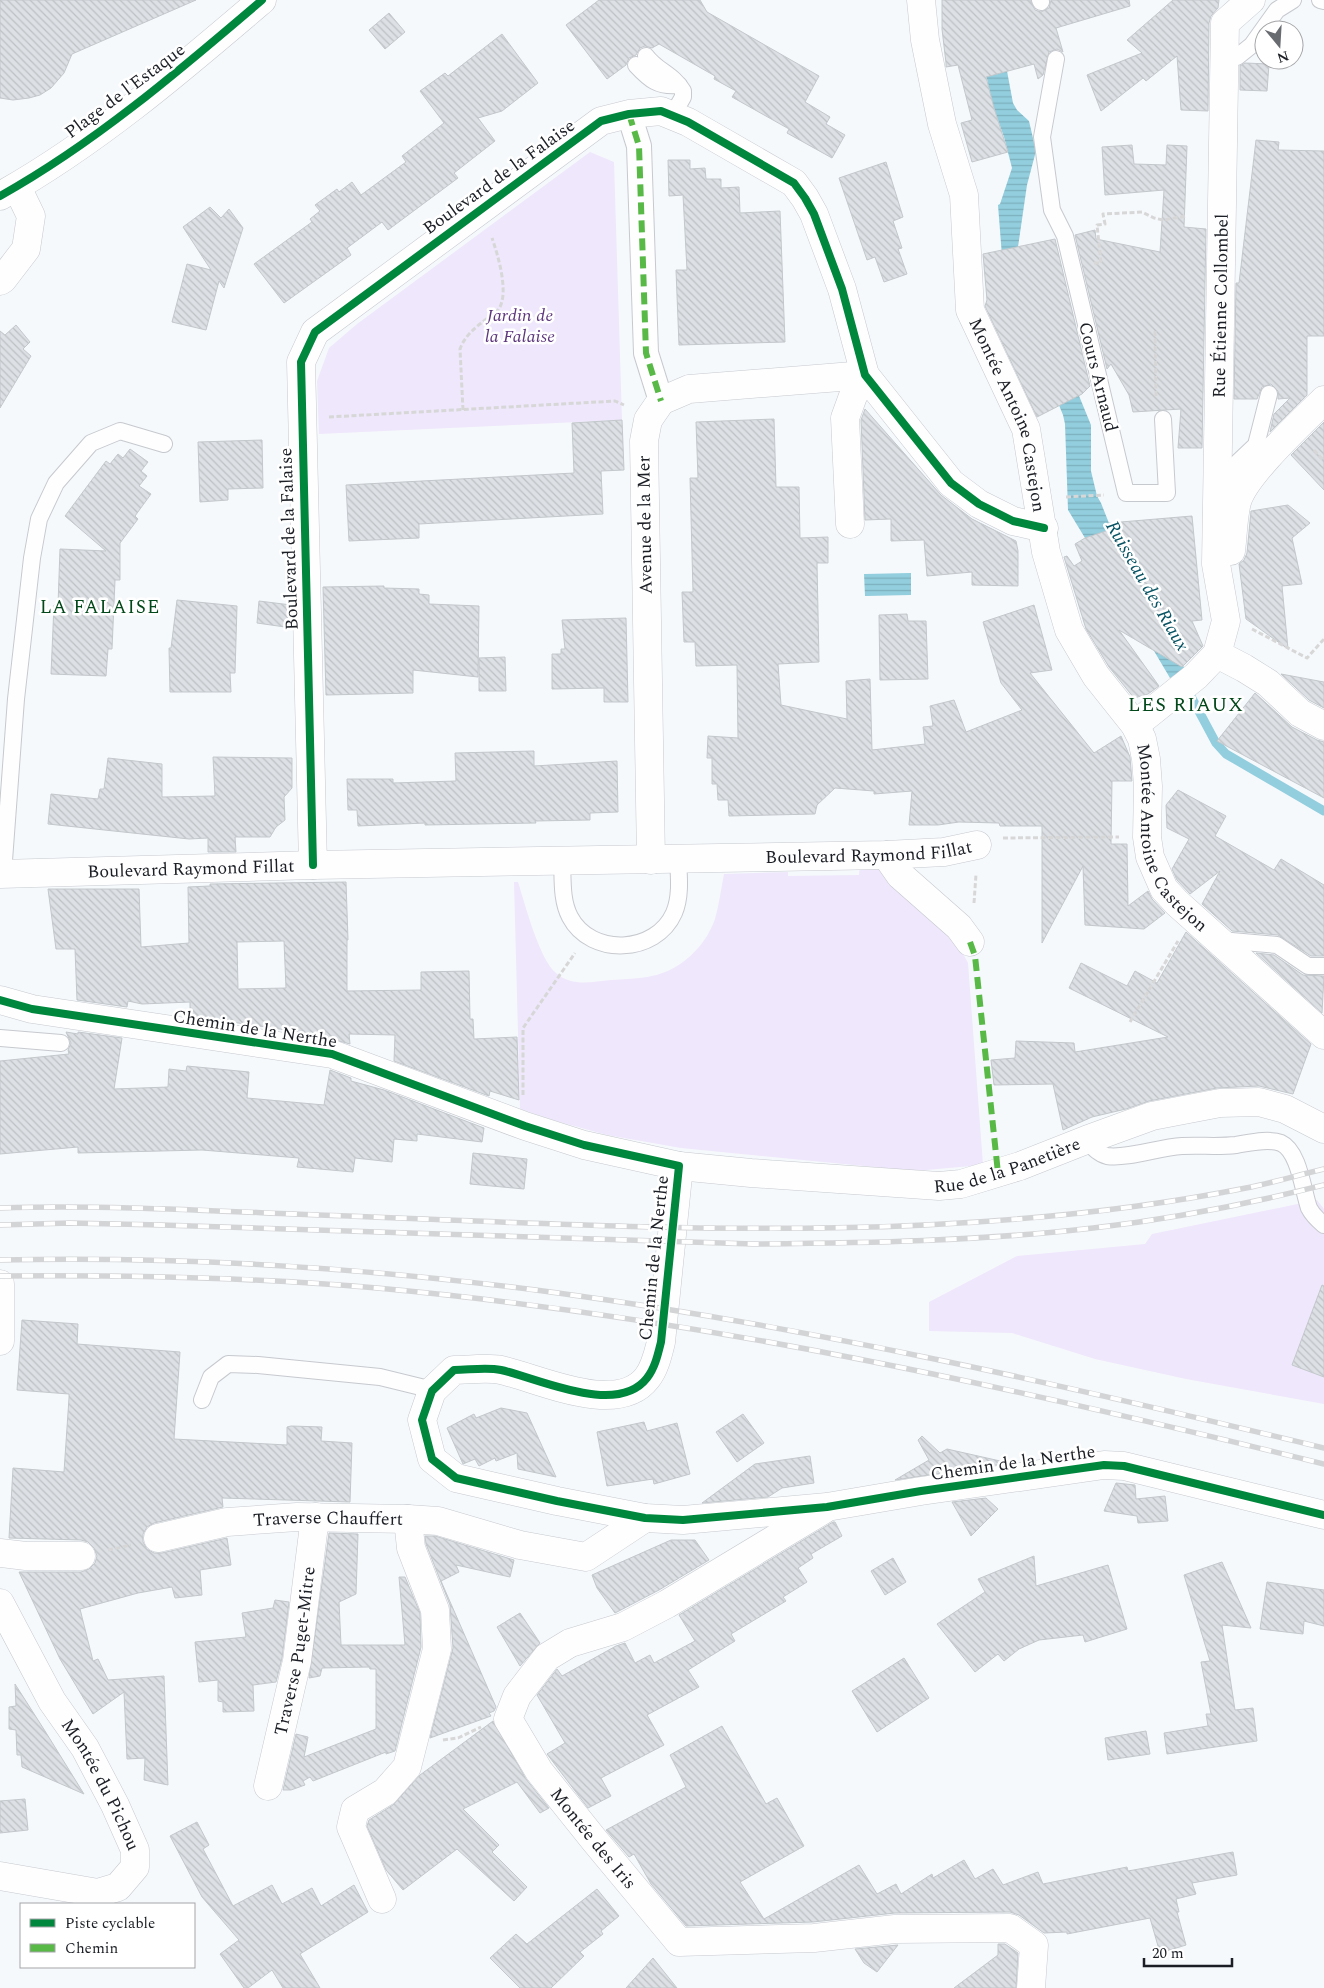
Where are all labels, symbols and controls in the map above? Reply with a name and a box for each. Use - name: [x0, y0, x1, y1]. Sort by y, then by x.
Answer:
- north arrow: [1254, 20, 1304, 70]
- street label: Plage de l'Estaque: [59, 37, 191, 145]
- text: N: [1274, 45, 1292, 69]
- street label: Boulevard de la Falaise: [417, 112, 581, 242]
- street label: Rue Étienne Collombel: [1205, 213, 1235, 398]
- park label: Jardin de la Falaise: [485, 302, 555, 350]
- street label: Montée Antoine Castejon: [962, 313, 1053, 514]
- street label: Cours Arnaud: [1071, 319, 1125, 435]
- street label: Boulevard de la Falaise: [272, 447, 306, 631]
- street label: Avenue de la Mer: [630, 455, 660, 595]
- water label: Ruisseau des Riaux: [1098, 515, 1197, 657]
- district label: LA FALAISE: [40, 593, 160, 622]
- district label: LES RIAUX: [1128, 690, 1244, 720]
- street label: Montée Antoine Castejon: [1130, 741, 1214, 938]
- street label: Boulevard Raymond Fillat: [765, 833, 974, 871]
- street label: Boulevard Raymond Fillat: [87, 852, 295, 885]
- street label: Chemin de la Nerthe: [171, 1003, 339, 1055]
- street label: Rue de la Panetière: [933, 1130, 1084, 1200]
- street label: Chemin de la Nerthe: [632, 1174, 676, 1342]
- street label: Chemin de la Nerthe: [929, 1438, 1097, 1488]
- street label: Traverse Chauffert: [252, 1503, 403, 1534]
- street label: Traverse Puget-Mitre: [267, 1565, 322, 1738]
- street label: Montée du Pichou: [55, 1713, 147, 1855]
- street label: Montée des Iris: [544, 1782, 643, 1895]
- legend: [20, 1903, 195, 1968]
- text: Piste cyclable: [65, 1912, 155, 1935]
- scale bar: [1144, 1936, 1232, 1968]
- text: Chemin: [65, 1937, 118, 1960]
- text: 20 m: [1152, 1942, 1184, 1965]

